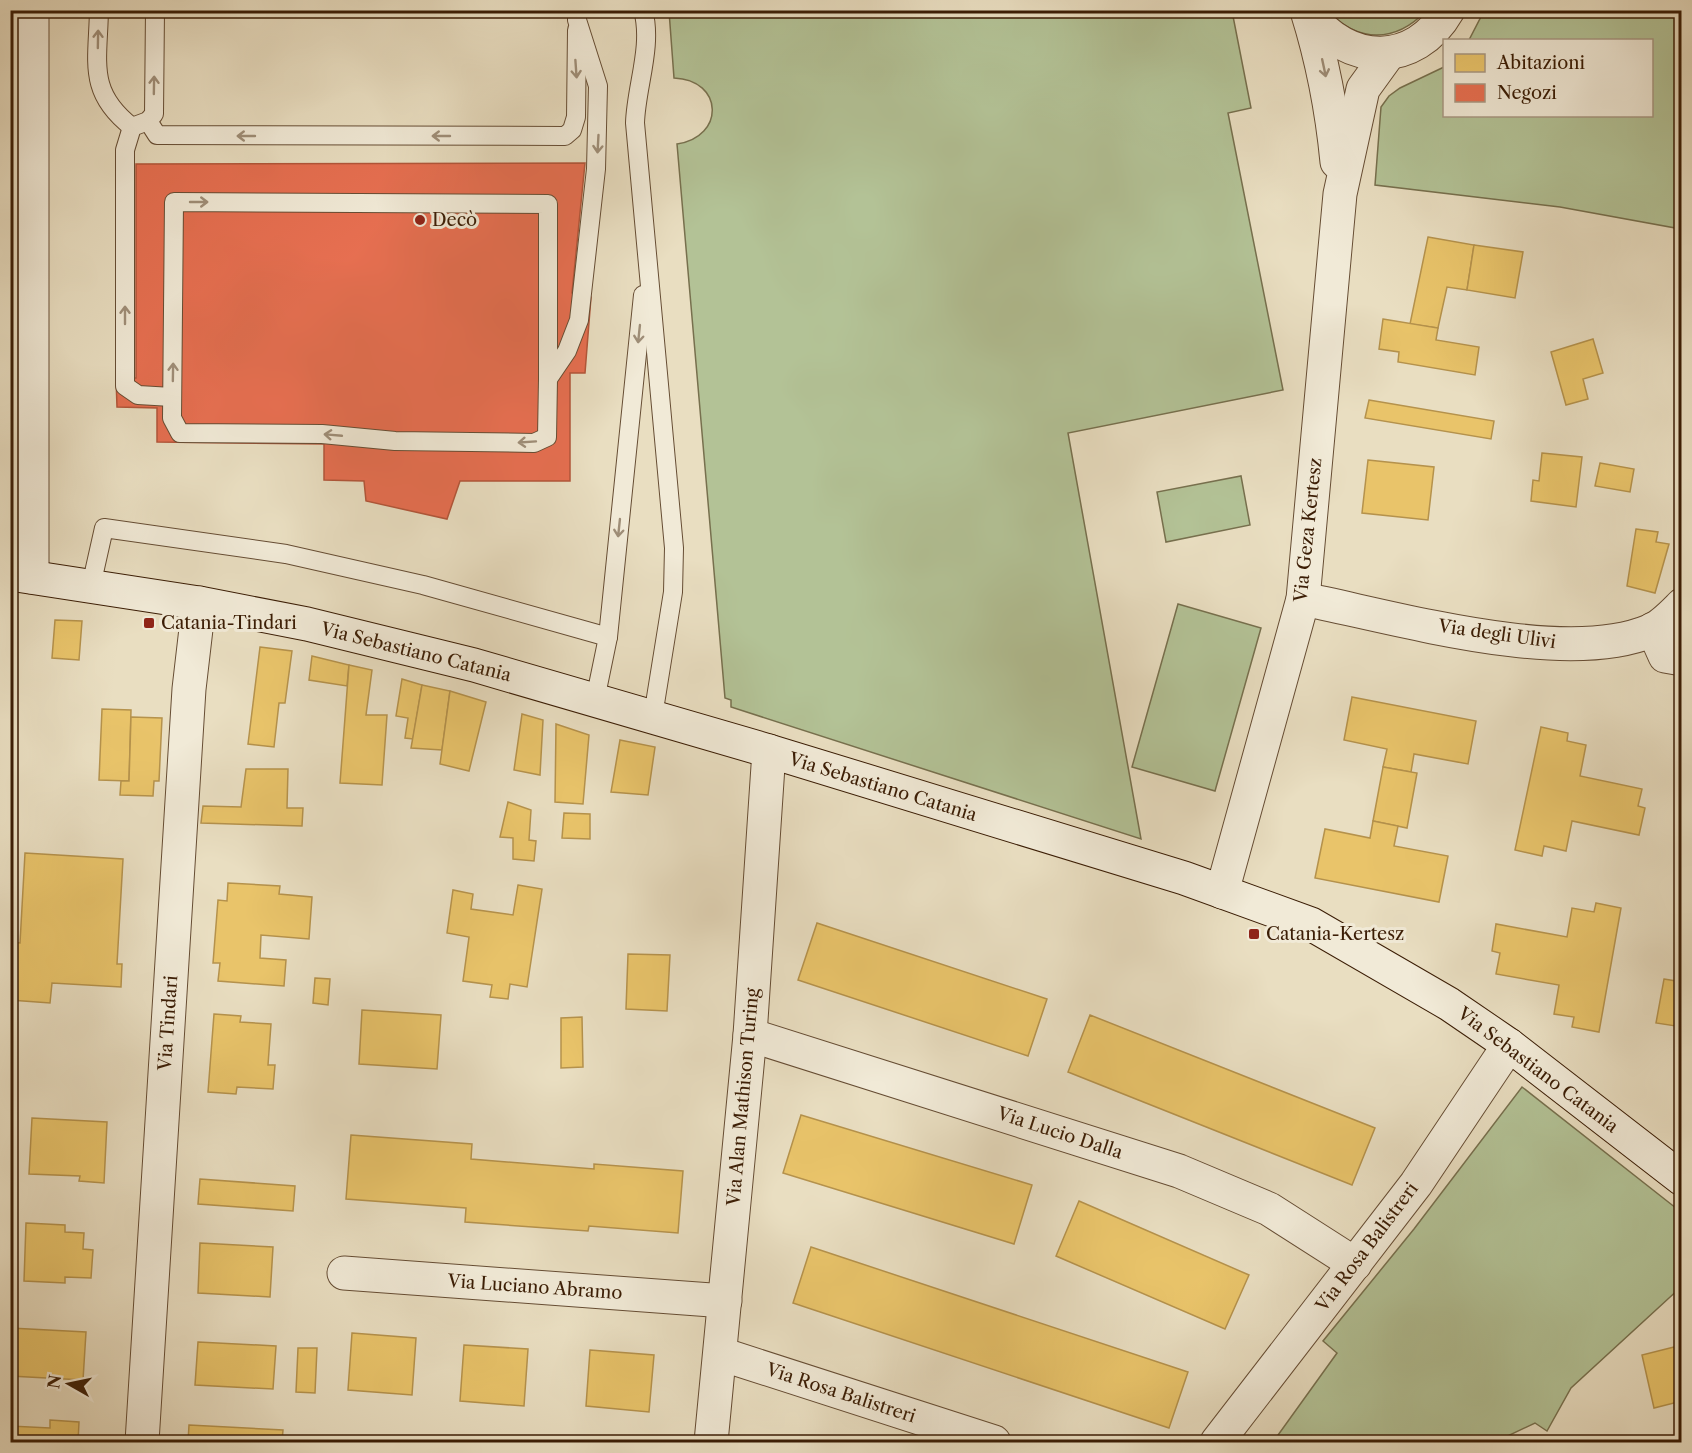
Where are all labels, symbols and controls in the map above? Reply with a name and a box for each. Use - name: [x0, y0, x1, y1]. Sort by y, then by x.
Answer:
- one-way arrow: [92, 30, 104, 50]
- legend: [1443, 39, 1653, 117]
- text: Abitazioni: [1496, 52, 1586, 74]
- one-way arrow: [570, 58, 581, 78]
- one-way arrow: [1318, 58, 1330, 77]
- one-way arrow: [148, 75, 160, 95]
- text: Negozi: [1497, 82, 1557, 104]
- one-way arrow: [237, 130, 257, 142]
- one-way arrow: [432, 130, 452, 142]
- one-way arrow: [592, 134, 603, 154]
- one-way arrow: [189, 196, 209, 208]
- place label: Decò: [432, 209, 477, 231]
- marker: Decò: [413, 213, 427, 227]
- one-way arrow: [119, 306, 131, 326]
- one-way arrow: [633, 323, 644, 343]
- one-way arrow: [167, 363, 179, 383]
- one-way arrow: [323, 429, 343, 440]
- one-way arrow: [518, 437, 538, 448]
- street label: Via Geza Kertesz: [1289, 457, 1327, 604]
- one-way arrow: [613, 517, 624, 537]
- place label: Catania-Tindari: [161, 612, 297, 634]
- street label: Via degli Ulivi: [1436, 615, 1558, 653]
- marker: Catania-Tindari: [142, 616, 156, 630]
- street label: Via Sebastiano Catania: [318, 617, 514, 686]
- street label: Via Sebastiano Catania: [785, 748, 980, 826]
- place label: Catania-Kertesz: [1266, 923, 1404, 945]
- marker: Catania-Kertesz: [1247, 927, 1261, 941]
- street label: Via Tindari: [154, 974, 182, 1072]
- street label: Via Alan Mathison Turing: [722, 986, 764, 1208]
- street label: Via Sebastiano Catania: [1453, 1002, 1623, 1138]
- street label: Via Lucio Dalla: [994, 1102, 1126, 1164]
- street label: Via Rosa Balistreri: [1311, 1178, 1423, 1317]
- street label: Via Luciano Abramo: [446, 1270, 623, 1304]
- north arrow: [39, 1354, 99, 1414]
- street label: Via Rosa Balistreri: [762, 1358, 919, 1428]
- text: N: [43, 1373, 65, 1390]

